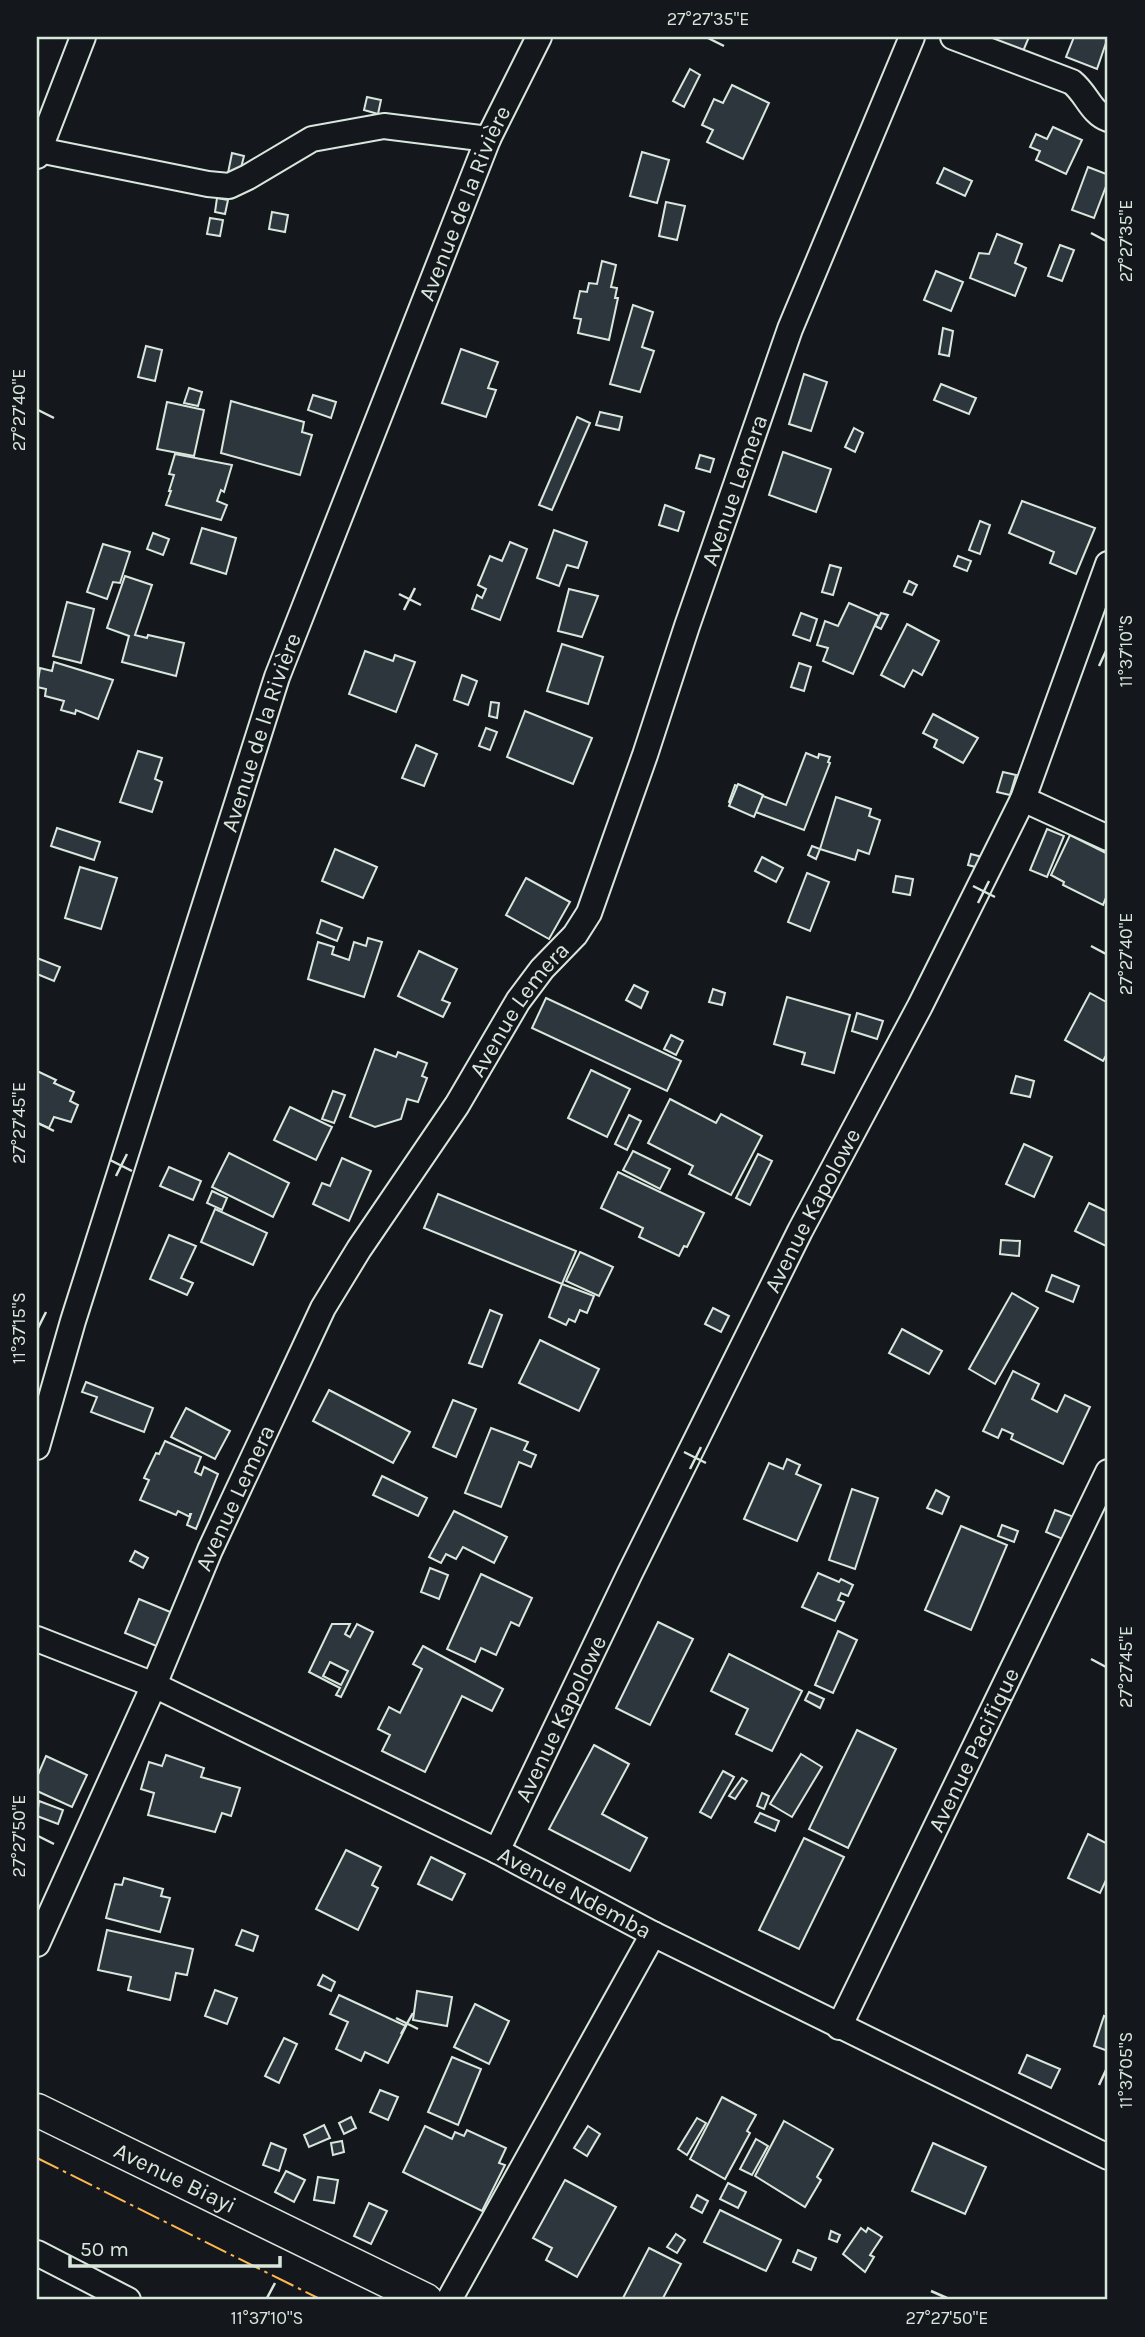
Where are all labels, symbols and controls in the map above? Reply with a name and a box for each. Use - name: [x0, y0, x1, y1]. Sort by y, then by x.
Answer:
- text: 27°27'35"E: [667, 8, 749, 30]
- street label: Avenue de la Rivière: [413, 101, 516, 305]
- text: 27°27'35"E: [1115, 200, 1137, 282]
- text: 27°27'40"E: [8, 369, 30, 451]
- street label: Avenue Lemera: [696, 411, 773, 569]
- text: 11°37'10"S: [1115, 615, 1137, 687]
- street label: Avenue de la Rivière: [216, 629, 307, 835]
- text: 27°27'40"E: [1115, 913, 1137, 995]
- street label: Avenue Lemera: [464, 936, 575, 1082]
- text: 27°27'45"E: [8, 1082, 30, 1164]
- street label: Avenue Kapolowe: [759, 1124, 866, 1297]
- text: 11°37'15"S: [8, 1292, 30, 1364]
- street label: Avenue Lemera: [190, 1421, 281, 1575]
- text: 27°27'45"E: [1115, 1626, 1137, 1708]
- street label: Avenue Kapolowe: [510, 1631, 612, 1806]
- street label: Avenue Pacifique: [923, 1663, 1025, 1837]
- text: 27°27'50"E: [8, 1795, 30, 1877]
- street label: Avenue Ndemba: [493, 1841, 656, 1945]
- text: 11°37'05"S: [1115, 2032, 1137, 2108]
- street label: Avenue Biayi: [110, 2137, 241, 2219]
- scale bar: [70, 2225, 280, 2269]
- text: 50 m: [80, 2237, 129, 2261]
- text: 11°37'10"S: [231, 2307, 303, 2329]
- text: 27°27'50"E: [906, 2307, 988, 2329]

